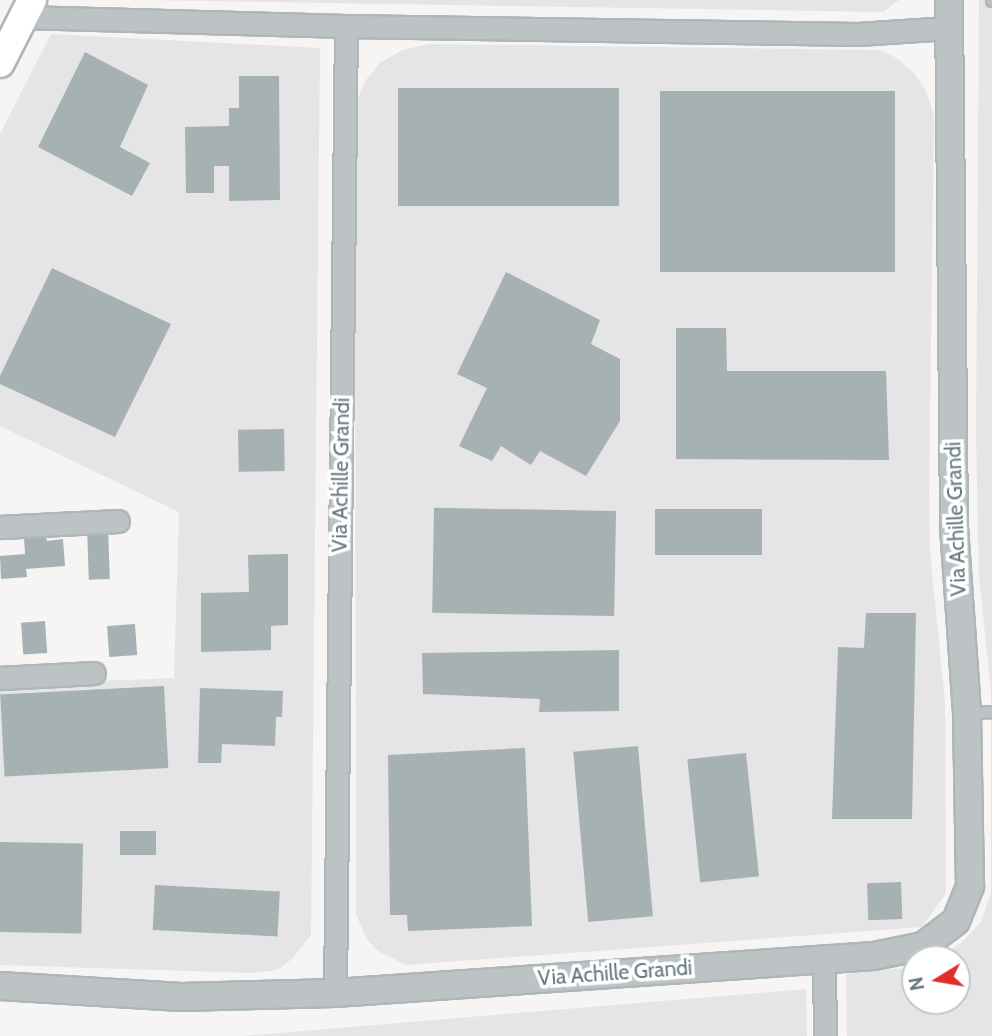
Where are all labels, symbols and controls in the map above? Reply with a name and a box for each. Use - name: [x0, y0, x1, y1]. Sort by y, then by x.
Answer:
- street label: Via Achille Grandi: [327, 397, 355, 553]
- street label: Via Achille Grandi: [941, 441, 971, 597]
- north arrow: [901, 945, 971, 1015]
- street label: Via Achille Grandi: [537, 955, 693, 991]
- text: N: [904, 975, 929, 993]

